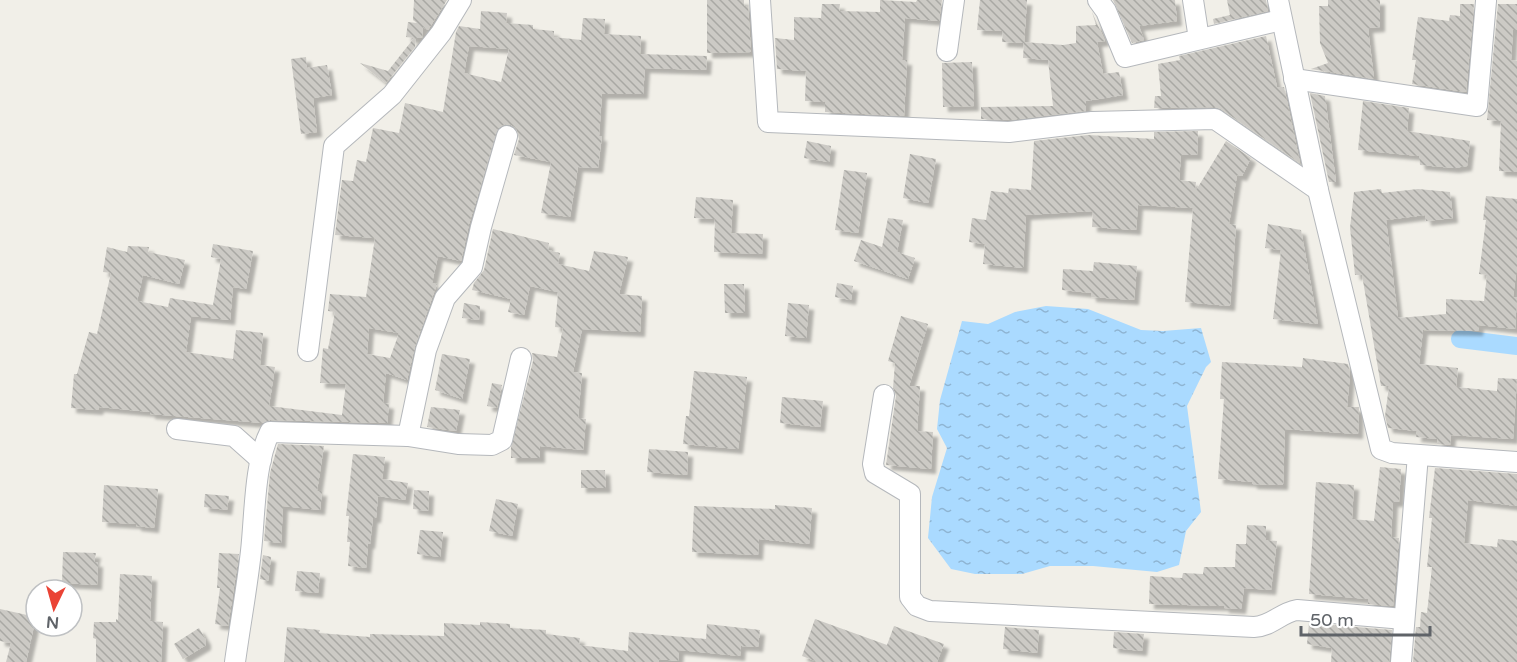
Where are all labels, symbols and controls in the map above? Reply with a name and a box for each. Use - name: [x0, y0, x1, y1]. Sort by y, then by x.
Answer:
- north arrow: [24, 578, 84, 638]
- scale bar: [1301, 599, 1430, 637]
- text: 50 m: [1310, 609, 1354, 631]
- text: N: [46, 611, 60, 632]

